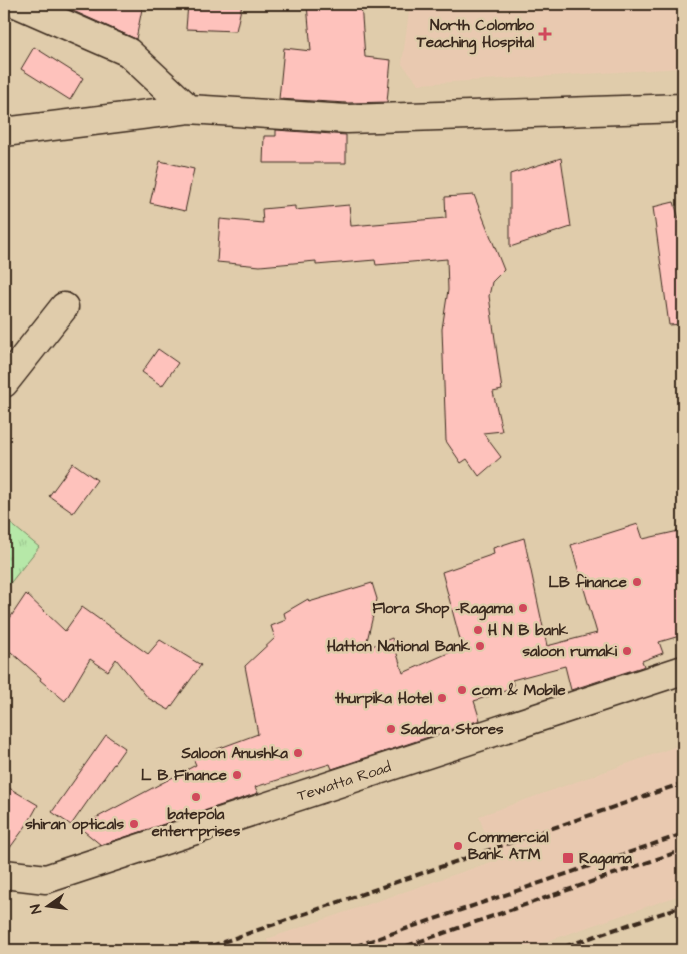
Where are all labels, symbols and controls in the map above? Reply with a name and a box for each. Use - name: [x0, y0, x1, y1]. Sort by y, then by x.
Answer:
- place label: North Colombo Teaching Hospital: [416, 15, 535, 55]
- marker: North Colombo Teaching Hospital: [538, 27, 552, 41]
- place label: LB finance: [549, 572, 627, 593]
- marker: LB finance: [631, 576, 643, 588]
- place label: Flora Shop -Ragama: [372, 598, 513, 621]
- marker: Flora Shop -Ragama: [517, 602, 529, 614]
- place label: H N B bank: [488, 620, 569, 641]
- marker: H N B bank: [472, 624, 484, 636]
- place label: Hatton National Bank: [327, 636, 471, 657]
- marker: Hatton National Bank: [474, 640, 486, 652]
- place label: saloon rumaki: [522, 641, 618, 662]
- marker: saloon rumaki: [621, 645, 633, 657]
- place label: com & Mobile: [472, 680, 566, 701]
- marker: com & Mobile: [456, 684, 468, 696]
- place label: thurpika Hotel: [334, 688, 433, 709]
- marker: thurpika Hotel: [436, 692, 448, 704]
- place label: Sadara Stores: [400, 719, 504, 740]
- marker: Sadara Stores: [385, 723, 397, 735]
- place label: Saloon Anushka: [180, 743, 288, 764]
- marker: Saloon Anushka: [292, 747, 304, 759]
- street label: Tewatta Road: [295, 756, 394, 807]
- place label: L B Finance: [141, 765, 227, 786]
- marker: L B Finance: [231, 769, 243, 781]
- marker: batepola enterrprises: [190, 791, 202, 803]
- place label: batepola enterrprises: [152, 804, 241, 842]
- place label: shiran opticals: [25, 814, 124, 835]
- marker: shiran opticals: [128, 818, 140, 830]
- place label: Commercial Bank ATM: [468, 827, 549, 865]
- marker: Commercial Bank ATM: [452, 840, 464, 852]
- place label: Ragama: [579, 848, 632, 871]
- marker: Ragama: [561, 851, 575, 865]
- north arrow: [22, 882, 72, 932]
- text: N: [26, 902, 47, 916]

